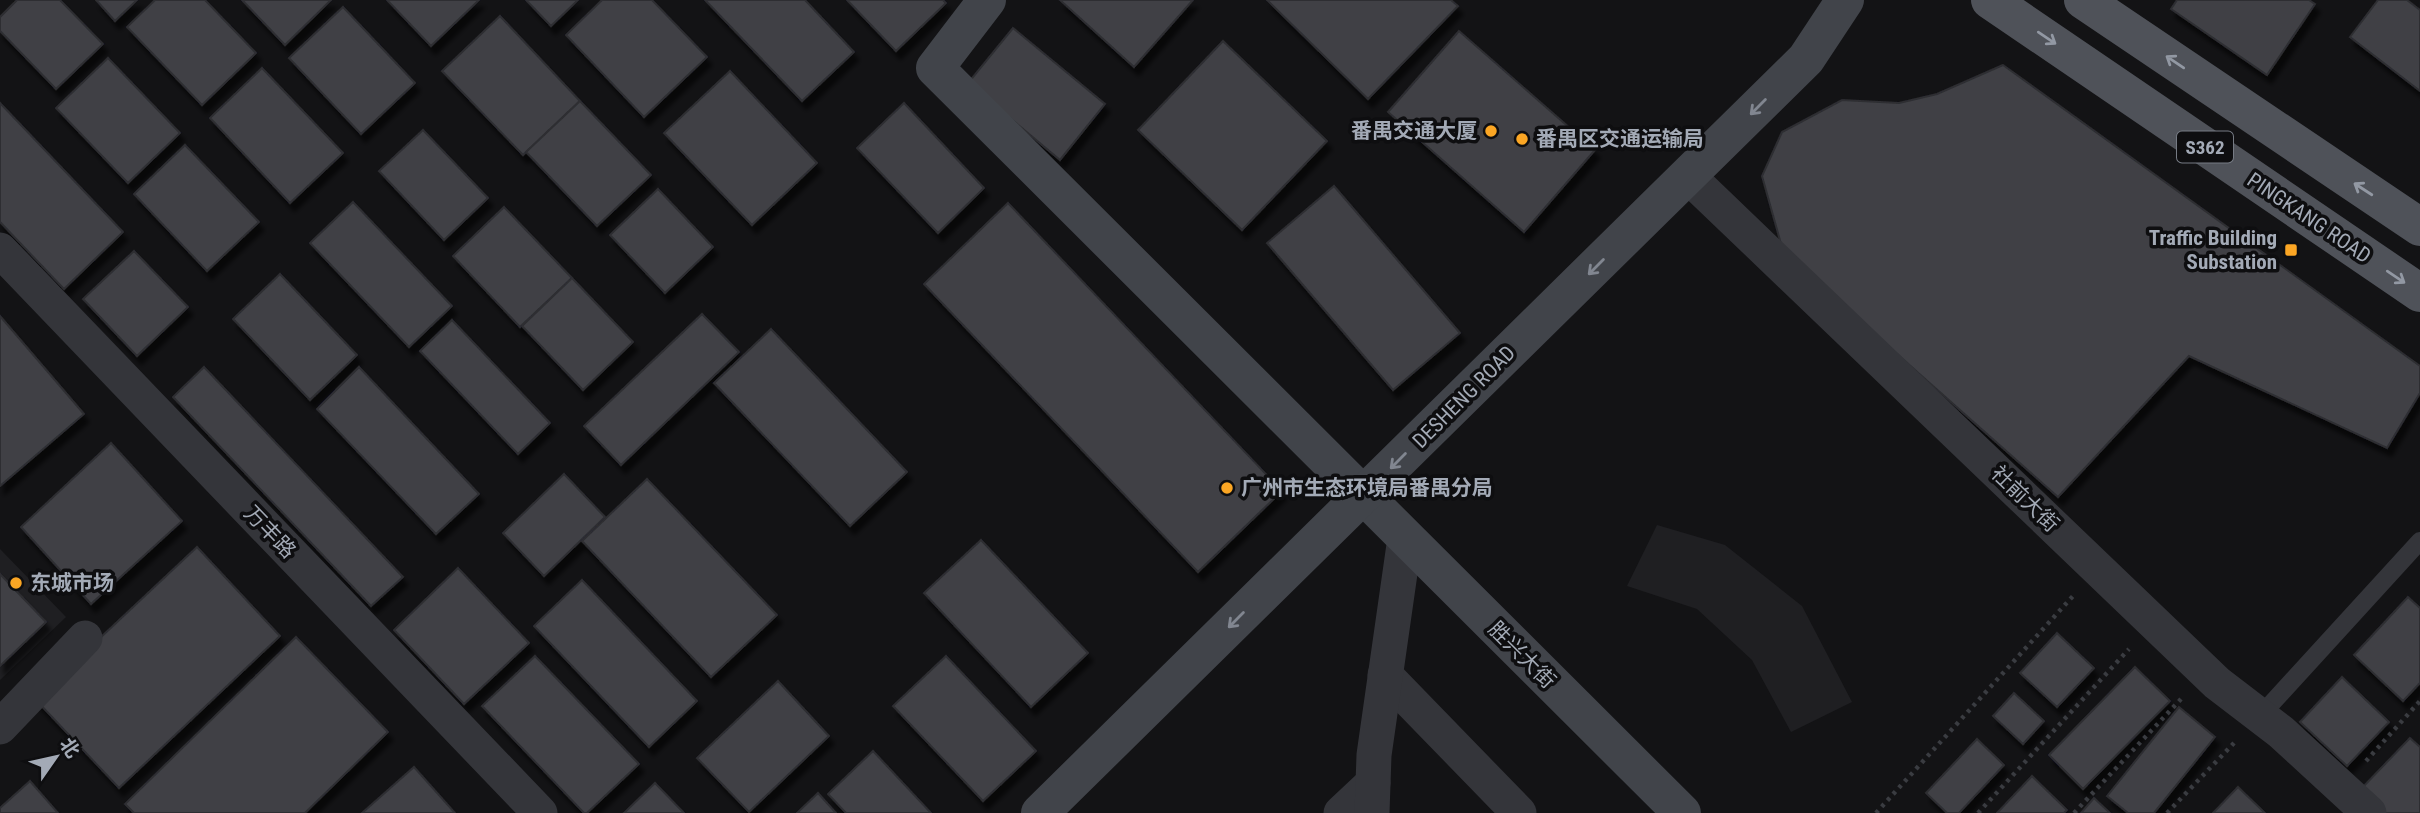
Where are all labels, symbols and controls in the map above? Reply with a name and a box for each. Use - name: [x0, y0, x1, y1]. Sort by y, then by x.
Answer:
- one-way arrow: [2036, 31, 2056, 45]
- one-way arrow: [2165, 55, 2185, 69]
- one-way arrow: [1749, 99, 1766, 116]
- place label: 番禺交通大厦: [1351, 119, 1477, 143]
- marker: 番禺交通大厦: [1483, 123, 1499, 139]
- place label: 番禺区交通运输局: [1536, 127, 1704, 151]
- marker: 番禺区交通运输局: [1514, 131, 1530, 147]
- road number: S362: [2177, 132, 2233, 162]
- street label: PINGKANG ROAD: [2243, 168, 2375, 268]
- one-way arrow: [2354, 182, 2373, 197]
- place label: Traffic Building Substation: [2149, 226, 2277, 274]
- marker: Traffic Building Substation: [2283, 242, 2299, 258]
- one-way arrow: [1587, 258, 1604, 275]
- one-way arrow: [2386, 270, 2405, 284]
- street label: DESHENG ROAD: [1408, 341, 1520, 453]
- one-way arrow: [1390, 452, 1407, 469]
- street label: 社前大街: [1986, 461, 2064, 537]
- place label: 广州市生态环境局番禺分局: [1241, 476, 1493, 500]
- marker: 广州市生态环境局番禺分局: [1219, 480, 1235, 496]
- street label: 万丰路: [239, 501, 301, 563]
- place label: 东城市场: [30, 571, 114, 595]
- marker: 东城市场: [8, 575, 24, 591]
- one-way arrow: [1228, 612, 1245, 629]
- street label: 胜兴大街: [1484, 617, 1560, 693]
- north arrow: [21, 722, 91, 792]
- text: 北: [55, 733, 85, 762]

